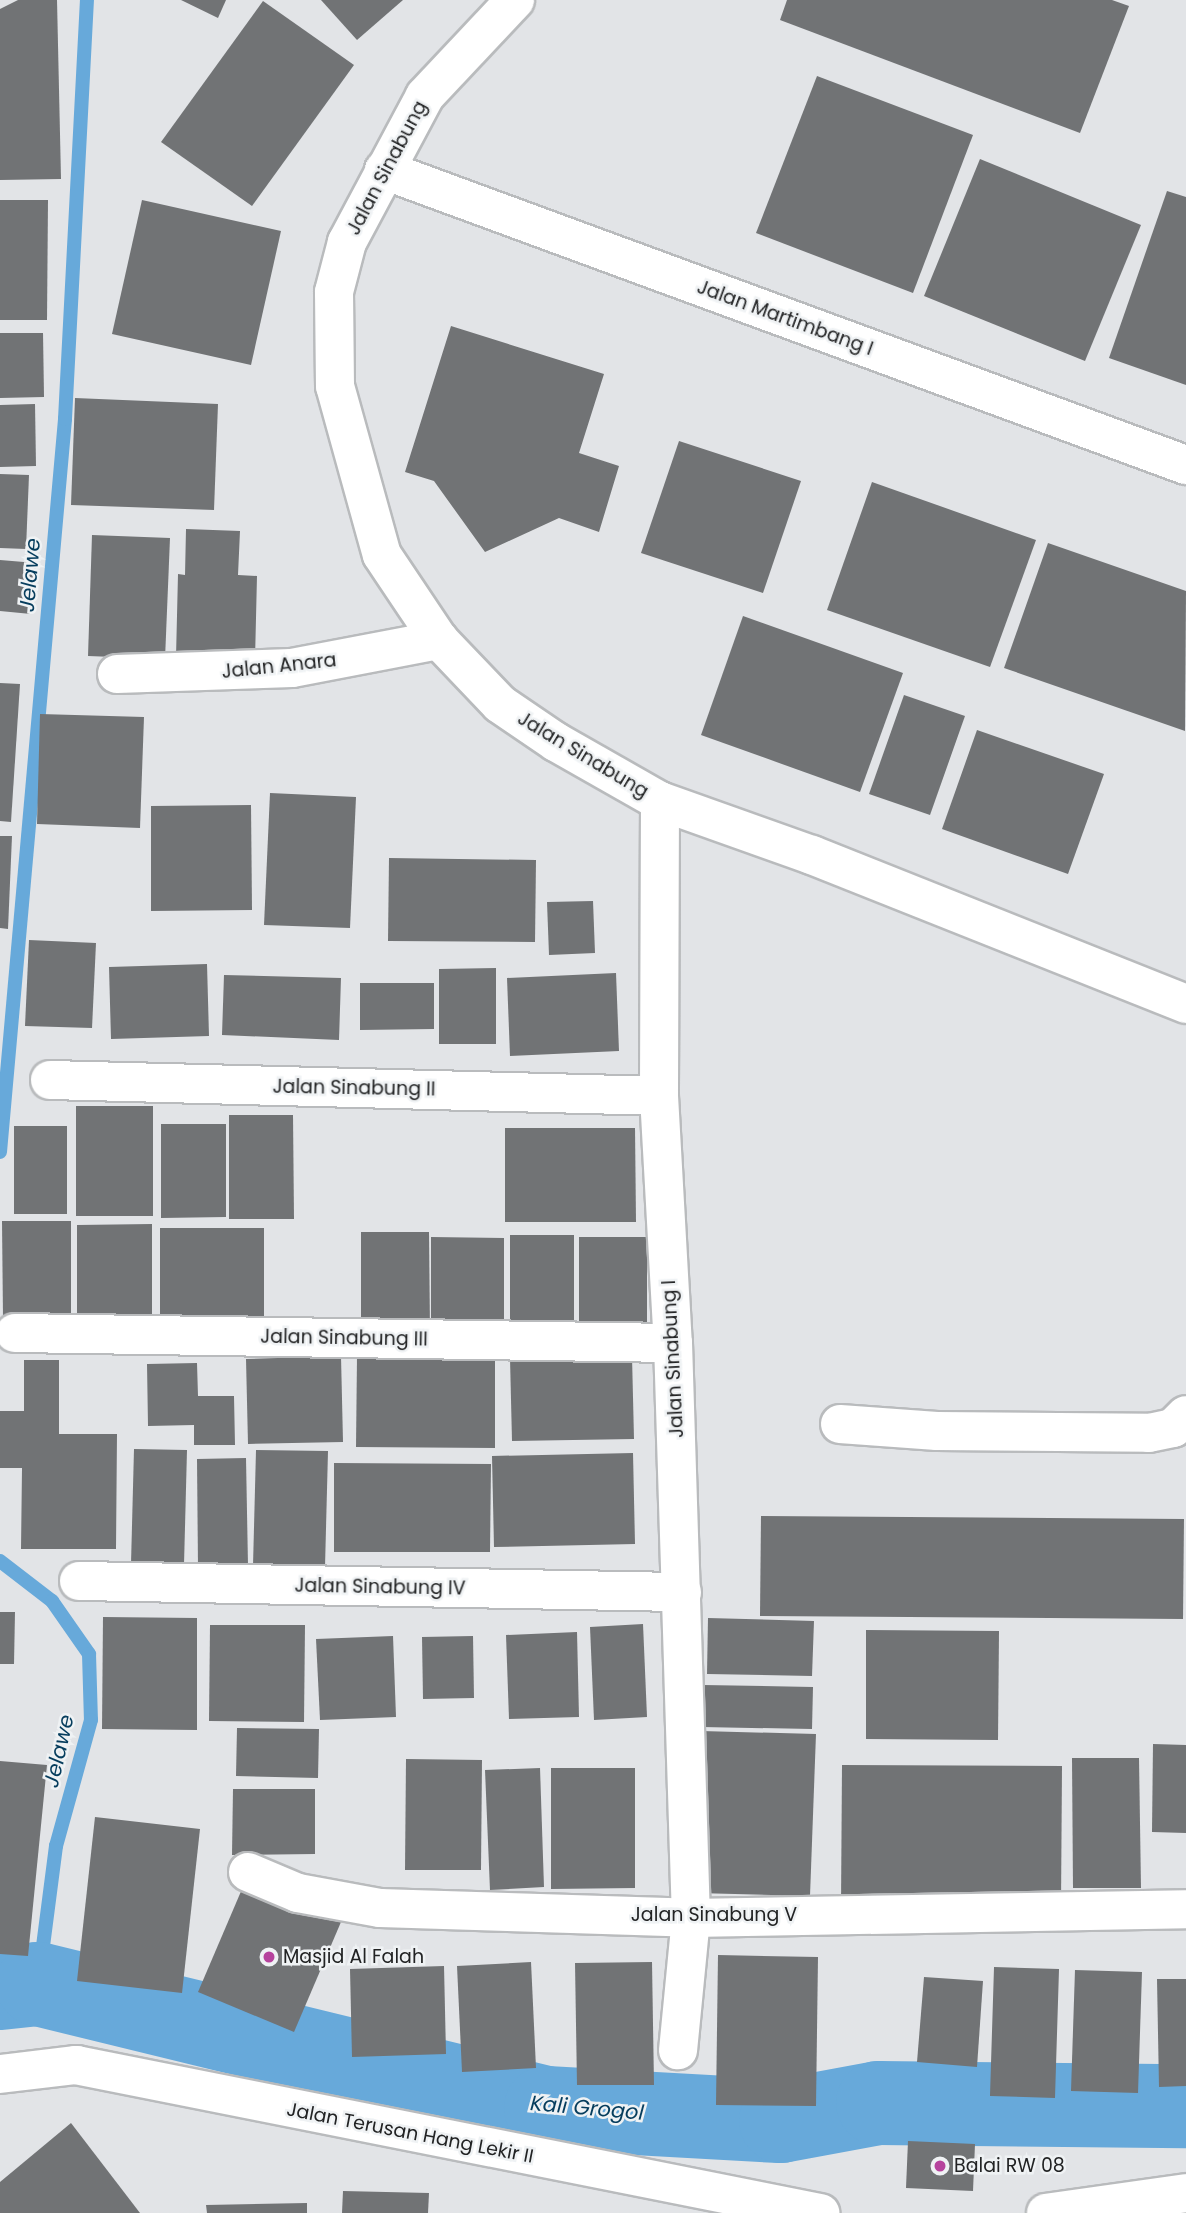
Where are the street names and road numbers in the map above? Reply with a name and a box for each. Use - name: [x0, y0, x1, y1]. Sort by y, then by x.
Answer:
- street label: Jalan Sinabung: [342, 97, 432, 239]
- street label: Jalan Martimbang I: [694, 276, 876, 360]
- street label: Jalan Anara: [220, 649, 338, 683]
- street label: Jalan Sinabung: [513, 707, 653, 803]
- street label: Jalan Sinabung II: [272, 1075, 436, 1101]
- street label: Jalan Sinabung I: [657, 1279, 689, 1439]
- street label: Jalan Sinabung III: [260, 1325, 428, 1351]
- street label: Jalan Sinabung IV: [294, 1574, 466, 1600]
- street label: Jalan Sinabung V: [631, 1904, 797, 1926]
- street label: Jalan Terusan Hang Lekir II: [285, 2098, 535, 2168]

